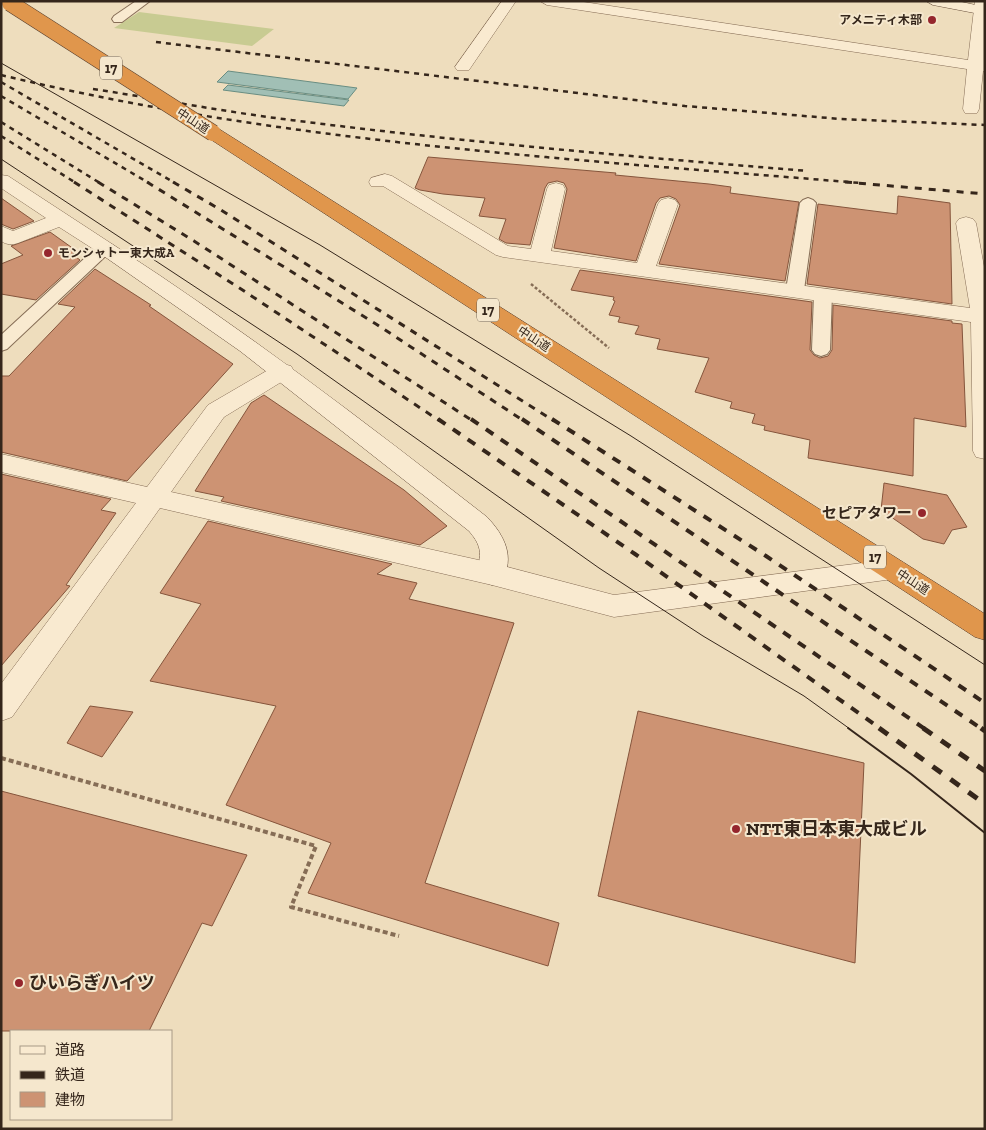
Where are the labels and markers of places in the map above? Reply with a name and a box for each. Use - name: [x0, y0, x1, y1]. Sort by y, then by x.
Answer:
- place label: アメニティ木部: [839, 13, 922, 27]
- marker: アメニティ木部: [926, 14, 938, 26]
- place label: モンシャトー東大成A: [58, 246, 175, 260]
- marker: モンシャトー東大成A: [42, 247, 54, 259]
- place label: セピアタワー: [822, 504, 912, 522]
- marker: セピアタワー: [916, 507, 928, 519]
- place label: NTT東日本東大成ビル: [746, 818, 927, 840]
- marker: NTT東日本東大成ビル: [730, 823, 742, 835]
- place label: ひいらぎハイツ: [29, 972, 155, 994]
- marker: ひいらぎハイツ: [13, 977, 25, 989]

